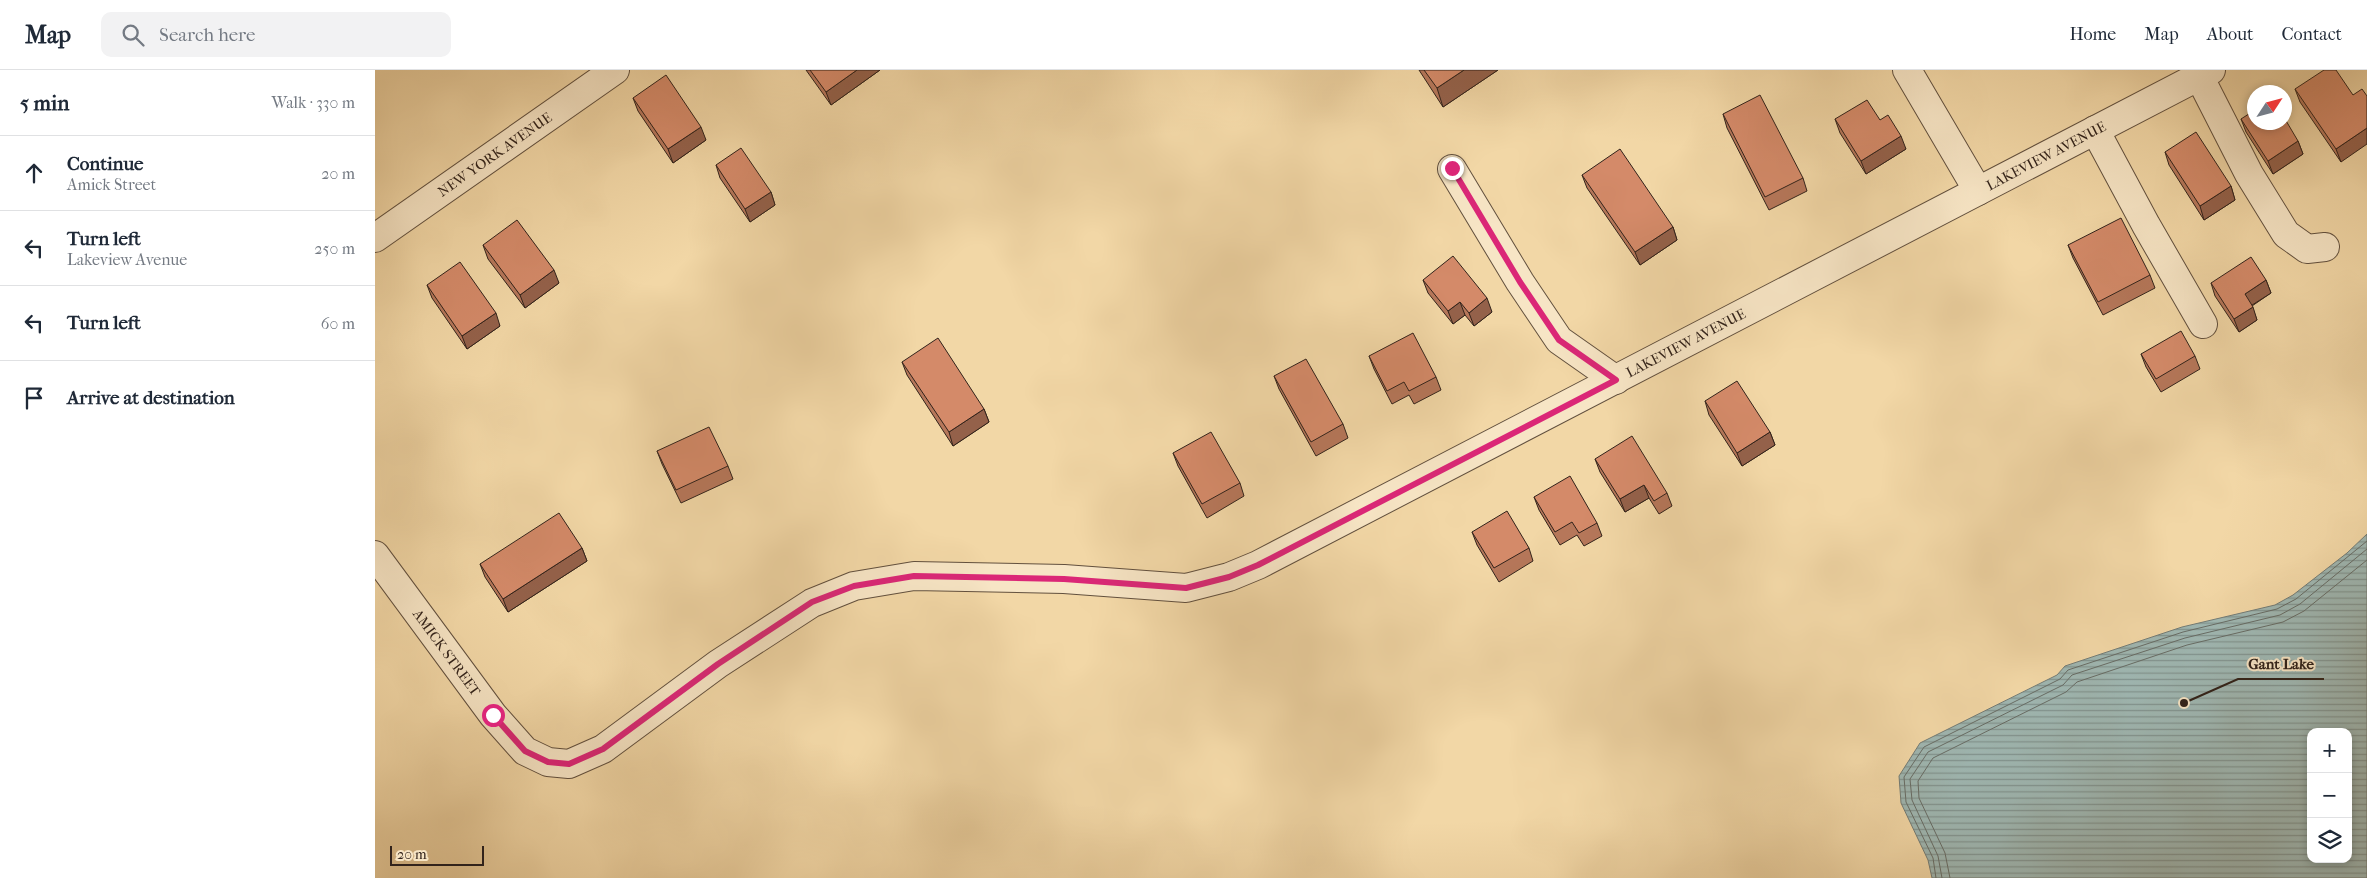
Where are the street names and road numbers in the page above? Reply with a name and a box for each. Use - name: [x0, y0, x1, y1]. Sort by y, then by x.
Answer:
- street label: NEW YORK AVENUE: [434, 108, 555, 200]
- street label: LAKEVIEW AVENUE: [1983, 117, 2109, 194]
- street label: LAKEVIEW AVENUE: [1623, 305, 1749, 381]
- street label: AMICK STREET: [409, 605, 485, 699]

